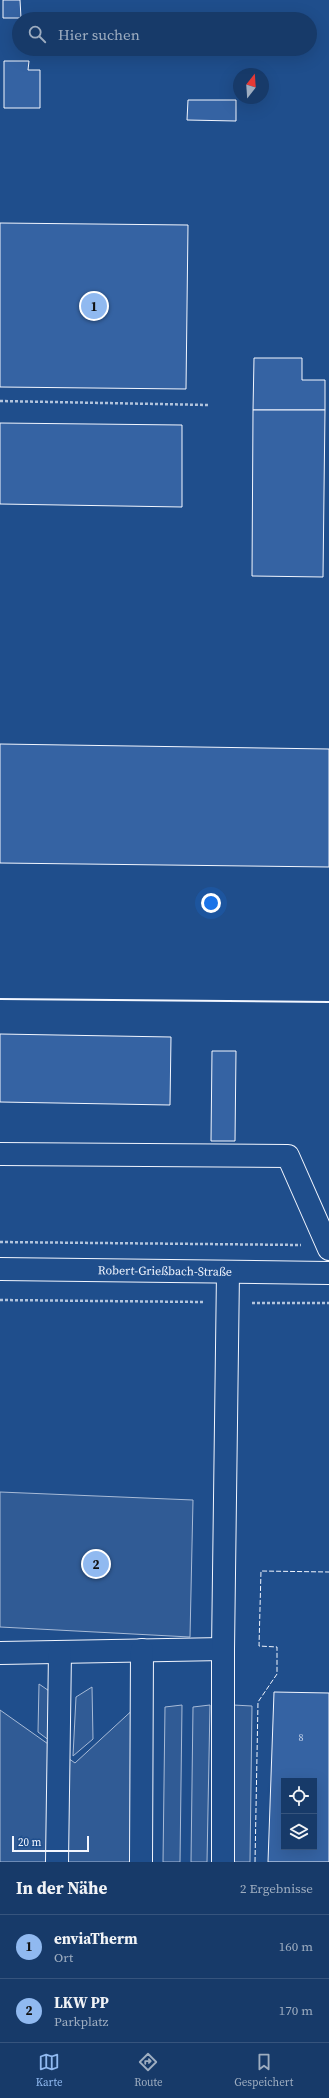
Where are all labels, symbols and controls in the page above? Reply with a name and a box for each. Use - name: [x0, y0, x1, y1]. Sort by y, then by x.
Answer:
- search box: [12, 12, 317, 56]
- icon: search: [26, 23, 48, 45]
- text: Hier suchen: [58, 24, 140, 45]
- north arrow: [233, 68, 269, 104]
- pin: 1: [81, 291, 107, 321]
- your location: [201, 893, 221, 913]
- street label: Robert-Grießbach-Straße: [98, 1262, 232, 1280]
- pin: 2: [83, 1549, 109, 1579]
- house number: 8: [299, 1731, 304, 1744]
- map controls: [281, 1778, 317, 1850]
- button: locate: [281, 1778, 317, 1814]
- button: layers: [281, 1814, 317, 1850]
- scale bar: [12, 1834, 89, 1853]
- text: 20 m: [18, 1835, 41, 1850]
- text: In der Nähe: [16, 1876, 107, 1900]
- text: 2 Ergebnisse: [240, 1880, 313, 1897]
- text: enviaTherm: [54, 1928, 138, 1949]
- text: 1: [25, 1938, 33, 1955]
- text: 160 m: [279, 1938, 313, 1955]
- text: Ort: [54, 1949, 73, 1966]
- text: LKW PP: [54, 1992, 109, 2013]
- text: 2: [25, 2002, 33, 2019]
- text: 170 m: [279, 2002, 313, 2019]
- text: Parkplatz: [54, 2013, 109, 2030]
- tab: Karte: [36, 2051, 63, 2090]
- tab: Route: [134, 2051, 163, 2090]
- tab: Gespeichert: [234, 2051, 293, 2090]

